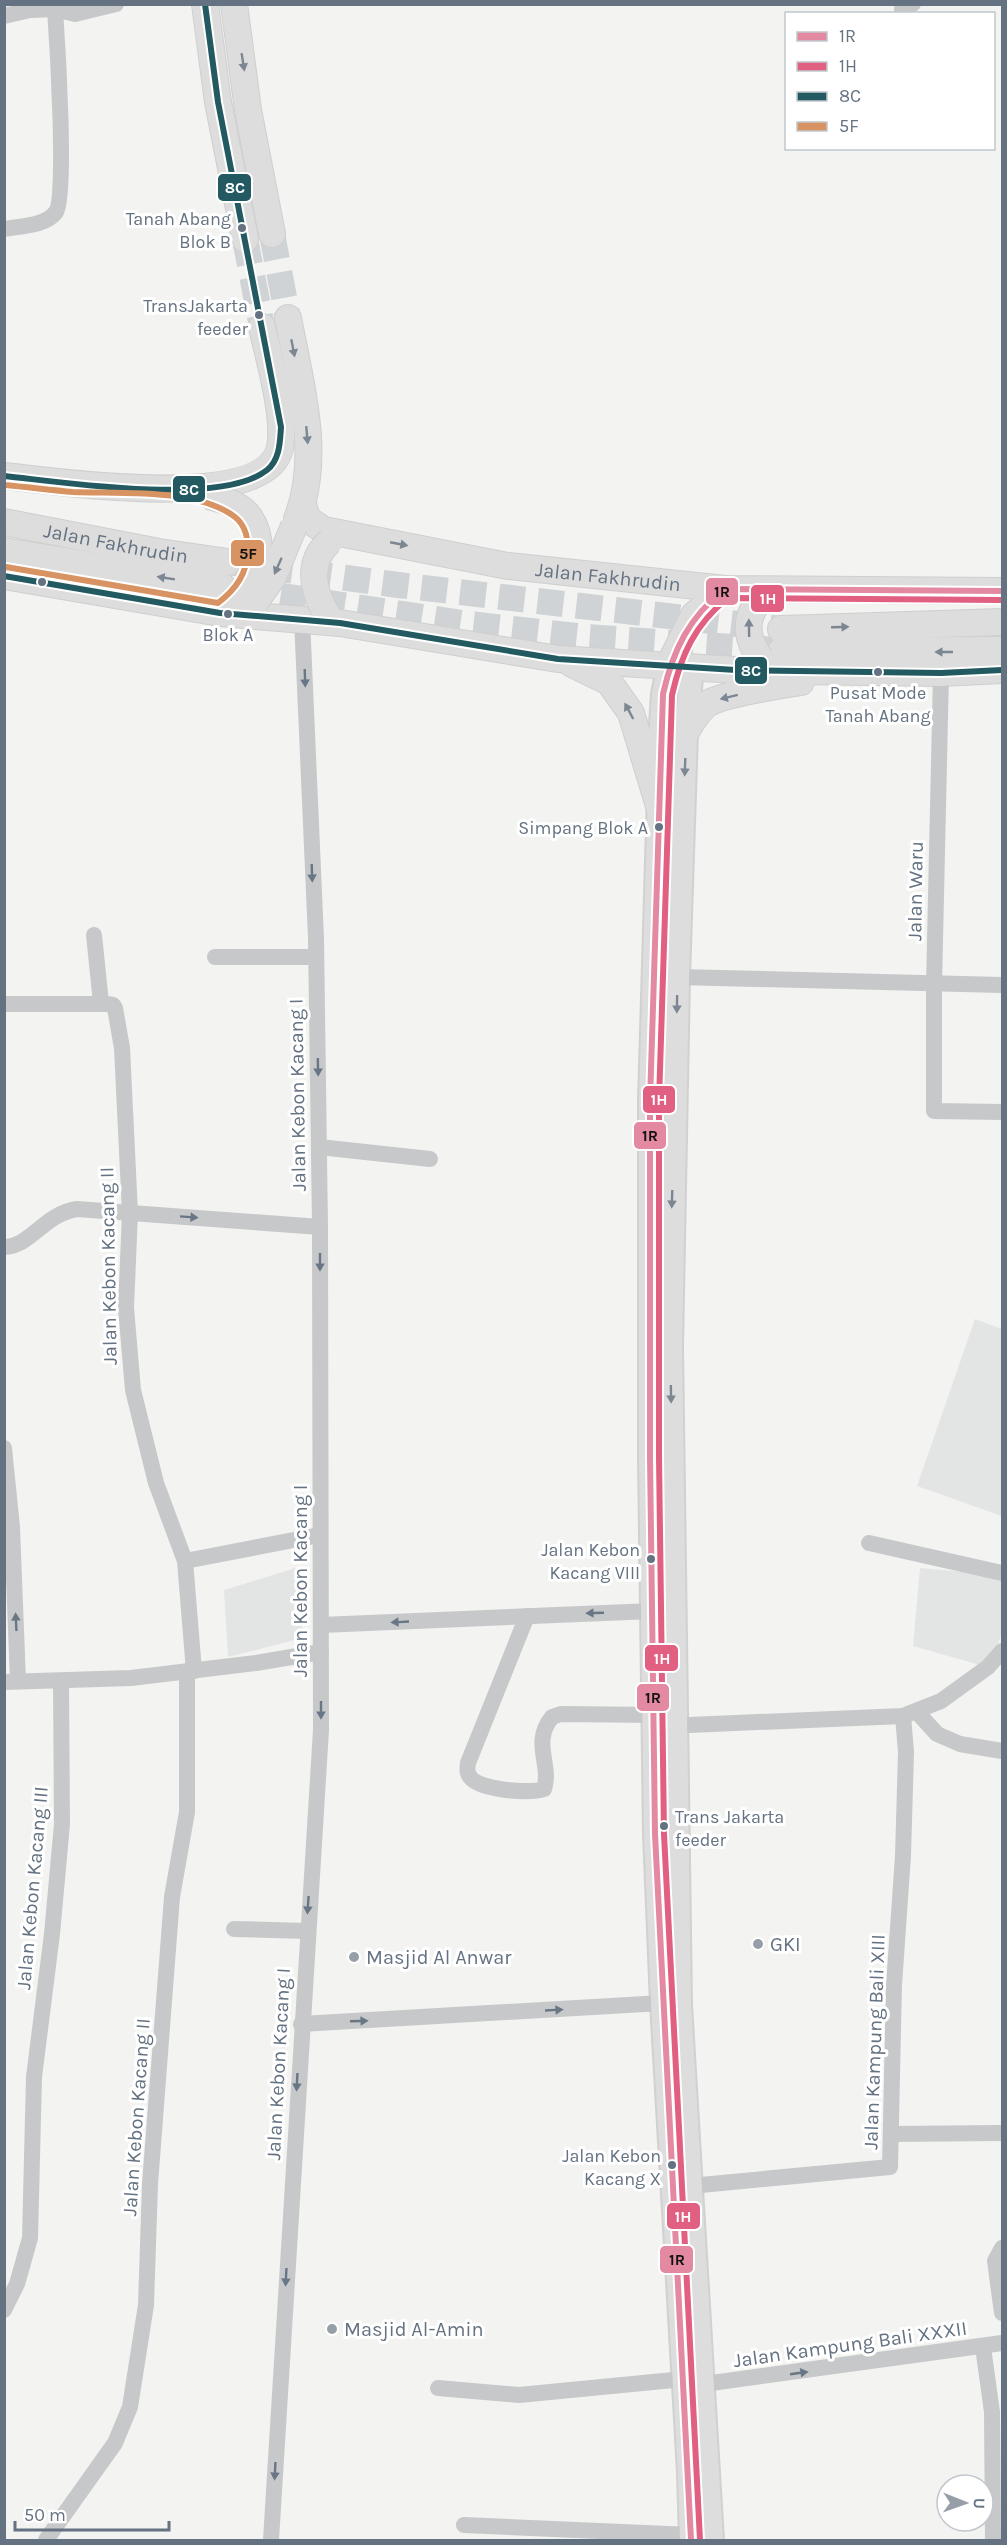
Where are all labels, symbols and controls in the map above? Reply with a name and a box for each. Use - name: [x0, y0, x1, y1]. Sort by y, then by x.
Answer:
- legend: [785, 12, 995, 150]
- text: 1R: [839, 25, 856, 47]
- one-way arrow: [238, 53, 247, 72]
- text: 1H: [839, 55, 857, 77]
- text: 8C: [839, 85, 861, 107]
- text: 5F: [839, 115, 859, 137]
- line badge: 8C: [217, 173, 252, 202]
- text: 8C: [225, 178, 245, 197]
- place label: Tanah Abang Blok B: [126, 208, 231, 253]
- marker: Tanah Abang Blok B: [236, 222, 248, 234]
- place label: TransJakarta feeder: [143, 295, 248, 340]
- marker: TransJakarta feeder: [253, 309, 265, 321]
- one-way arrow: [289, 338, 298, 357]
- one-way arrow: [302, 426, 312, 445]
- line badge: 8C: [172, 475, 206, 503]
- text: 8C: [179, 480, 199, 499]
- street label: Jalan Fakhrudin: [42, 519, 189, 568]
- line badge: 5F: [230, 539, 265, 567]
- one-way arrow: [390, 540, 409, 549]
- text: 5F: [239, 544, 257, 563]
- one-way arrow: [273, 557, 282, 575]
- street label: Jalan Fakhrudin: [534, 558, 682, 596]
- one-way arrow: [156, 573, 175, 582]
- unlabelled marker: [36, 576, 48, 588]
- line badge: 1R: [705, 577, 739, 606]
- text: 1R: [714, 582, 730, 601]
- line badge: 1H: [750, 584, 785, 613]
- text: 1H: [760, 589, 777, 608]
- marker: Blok A: [222, 608, 234, 620]
- one-way arrow: [744, 619, 754, 638]
- one-way arrow: [830, 622, 849, 632]
- place label: Blok A: [203, 624, 253, 646]
- one-way arrow: [935, 647, 954, 657]
- line badge: 8C: [734, 656, 768, 685]
- text: 8C: [741, 661, 761, 680]
- marker: Pusat Mode Tanah Abang: [872, 666, 884, 678]
- one-way arrow: [300, 668, 309, 687]
- place label: Pusat Mode Tanah Abang: [825, 682, 931, 727]
- one-way arrow: [720, 693, 738, 703]
- one-way arrow: [624, 702, 634, 719]
- one-way arrow: [681, 758, 690, 777]
- place label: Simpang Blok A: [518, 817, 648, 839]
- marker: Simpang Blok A: [653, 821, 665, 833]
- street label: Jalan Waru: [903, 841, 928, 941]
- one-way arrow: [308, 863, 317, 882]
- one-way arrow: [672, 994, 682, 1013]
- street label: Jalan Kebon Kacang I: [284, 998, 311, 1192]
- one-way arrow: [313, 1058, 323, 1077]
- line badge: 1H: [642, 1085, 676, 1114]
- text: 1H: [651, 1090, 668, 1109]
- line badge: 1R: [633, 1121, 667, 1150]
- text: 1R: [642, 1126, 658, 1145]
- street label: Jalan Kebon Kacang II: [95, 1167, 122, 1365]
- one-way arrow: [668, 1189, 677, 1208]
- one-way arrow: [179, 1212, 198, 1222]
- one-way arrow: [315, 1253, 325, 1272]
- one-way arrow: [667, 1384, 676, 1403]
- street label: Jalan Kebon Kacang I: [289, 1485, 312, 1677]
- place label: Jalan Kebon Kacang VIII: [541, 1539, 640, 1584]
- marker: Jalan Kebon Kacang VIII: [645, 1553, 657, 1565]
- one-way arrow: [585, 1609, 604, 1618]
- one-way arrow: [12, 1613, 21, 1632]
- one-way arrow: [390, 1617, 409, 1627]
- line badge: 1H: [644, 1644, 679, 1672]
- text: 1H: [654, 1649, 671, 1668]
- line badge: 1R: [636, 1683, 670, 1712]
- text: 1R: [645, 1688, 661, 1707]
- one-way arrow: [316, 1701, 326, 1720]
- street label: Jalan Kebon Kacang III: [12, 1785, 53, 1991]
- place label: Trans Jakarta feeder: [675, 1806, 784, 1851]
- marker: Trans Jakarta feeder: [658, 1820, 670, 1832]
- one-way arrow: [304, 1895, 313, 1914]
- place label: GKI: [770, 1933, 801, 1956]
- street label: Jalan Kampung Bali XIII: [859, 1934, 890, 2150]
- marker: GKI: [751, 1937, 765, 1951]
- place label: Masjid Al Anwar: [366, 1946, 512, 1969]
- marker: Masjid Al Anwar: [347, 1950, 361, 1964]
- street label: Jalan Kebon Kacang I: [262, 1967, 295, 2161]
- one-way arrow: [544, 2005, 563, 2014]
- street label: Jalan Kebon Kacang II: [118, 2017, 155, 2217]
- one-way arrow: [350, 2017, 369, 2026]
- one-way arrow: [293, 2073, 302, 2092]
- place label: Jalan Kebon Kacang X: [562, 2145, 661, 2190]
- marker: Jalan Kebon Kacang X: [666, 2159, 678, 2171]
- line badge: 1H: [666, 2202, 701, 2230]
- text: 1H: [675, 2207, 692, 2226]
- line badge: 1R: [659, 2245, 694, 2274]
- text: 1R: [669, 2250, 685, 2269]
- one-way arrow: [282, 2267, 291, 2286]
- street label: Jalan Kampung Bali XXXII: [732, 2317, 968, 2372]
- place label: Masjid Al-Amin: [344, 2318, 484, 2341]
- marker: Masjid Al-Amin: [325, 2322, 339, 2336]
- one-way arrow: [790, 2368, 809, 2377]
- one-way arrow: [271, 2462, 280, 2481]
- north arrow: [935, 2473, 995, 2533]
- scale bar: [15, 2494, 170, 2532]
- text: U: [970, 2498, 989, 2509]
- text: 50 m: [24, 2504, 66, 2526]

